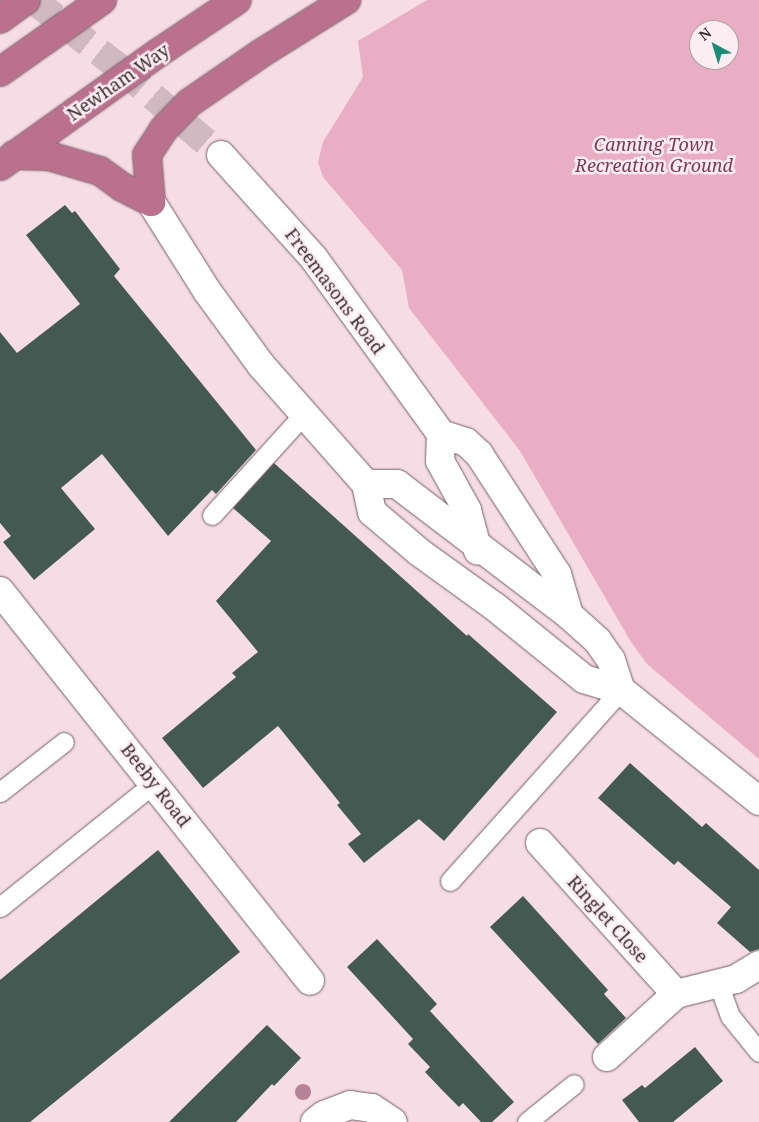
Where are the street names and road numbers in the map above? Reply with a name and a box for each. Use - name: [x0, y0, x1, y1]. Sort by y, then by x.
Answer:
- street label: Newham Way: [63, 39, 173, 125]
- street label: Freemasons Road: [281, 224, 389, 358]
- street label: Beeby Road: [117, 739, 195, 831]
- street label: Ringlet Close: [563, 871, 653, 967]

